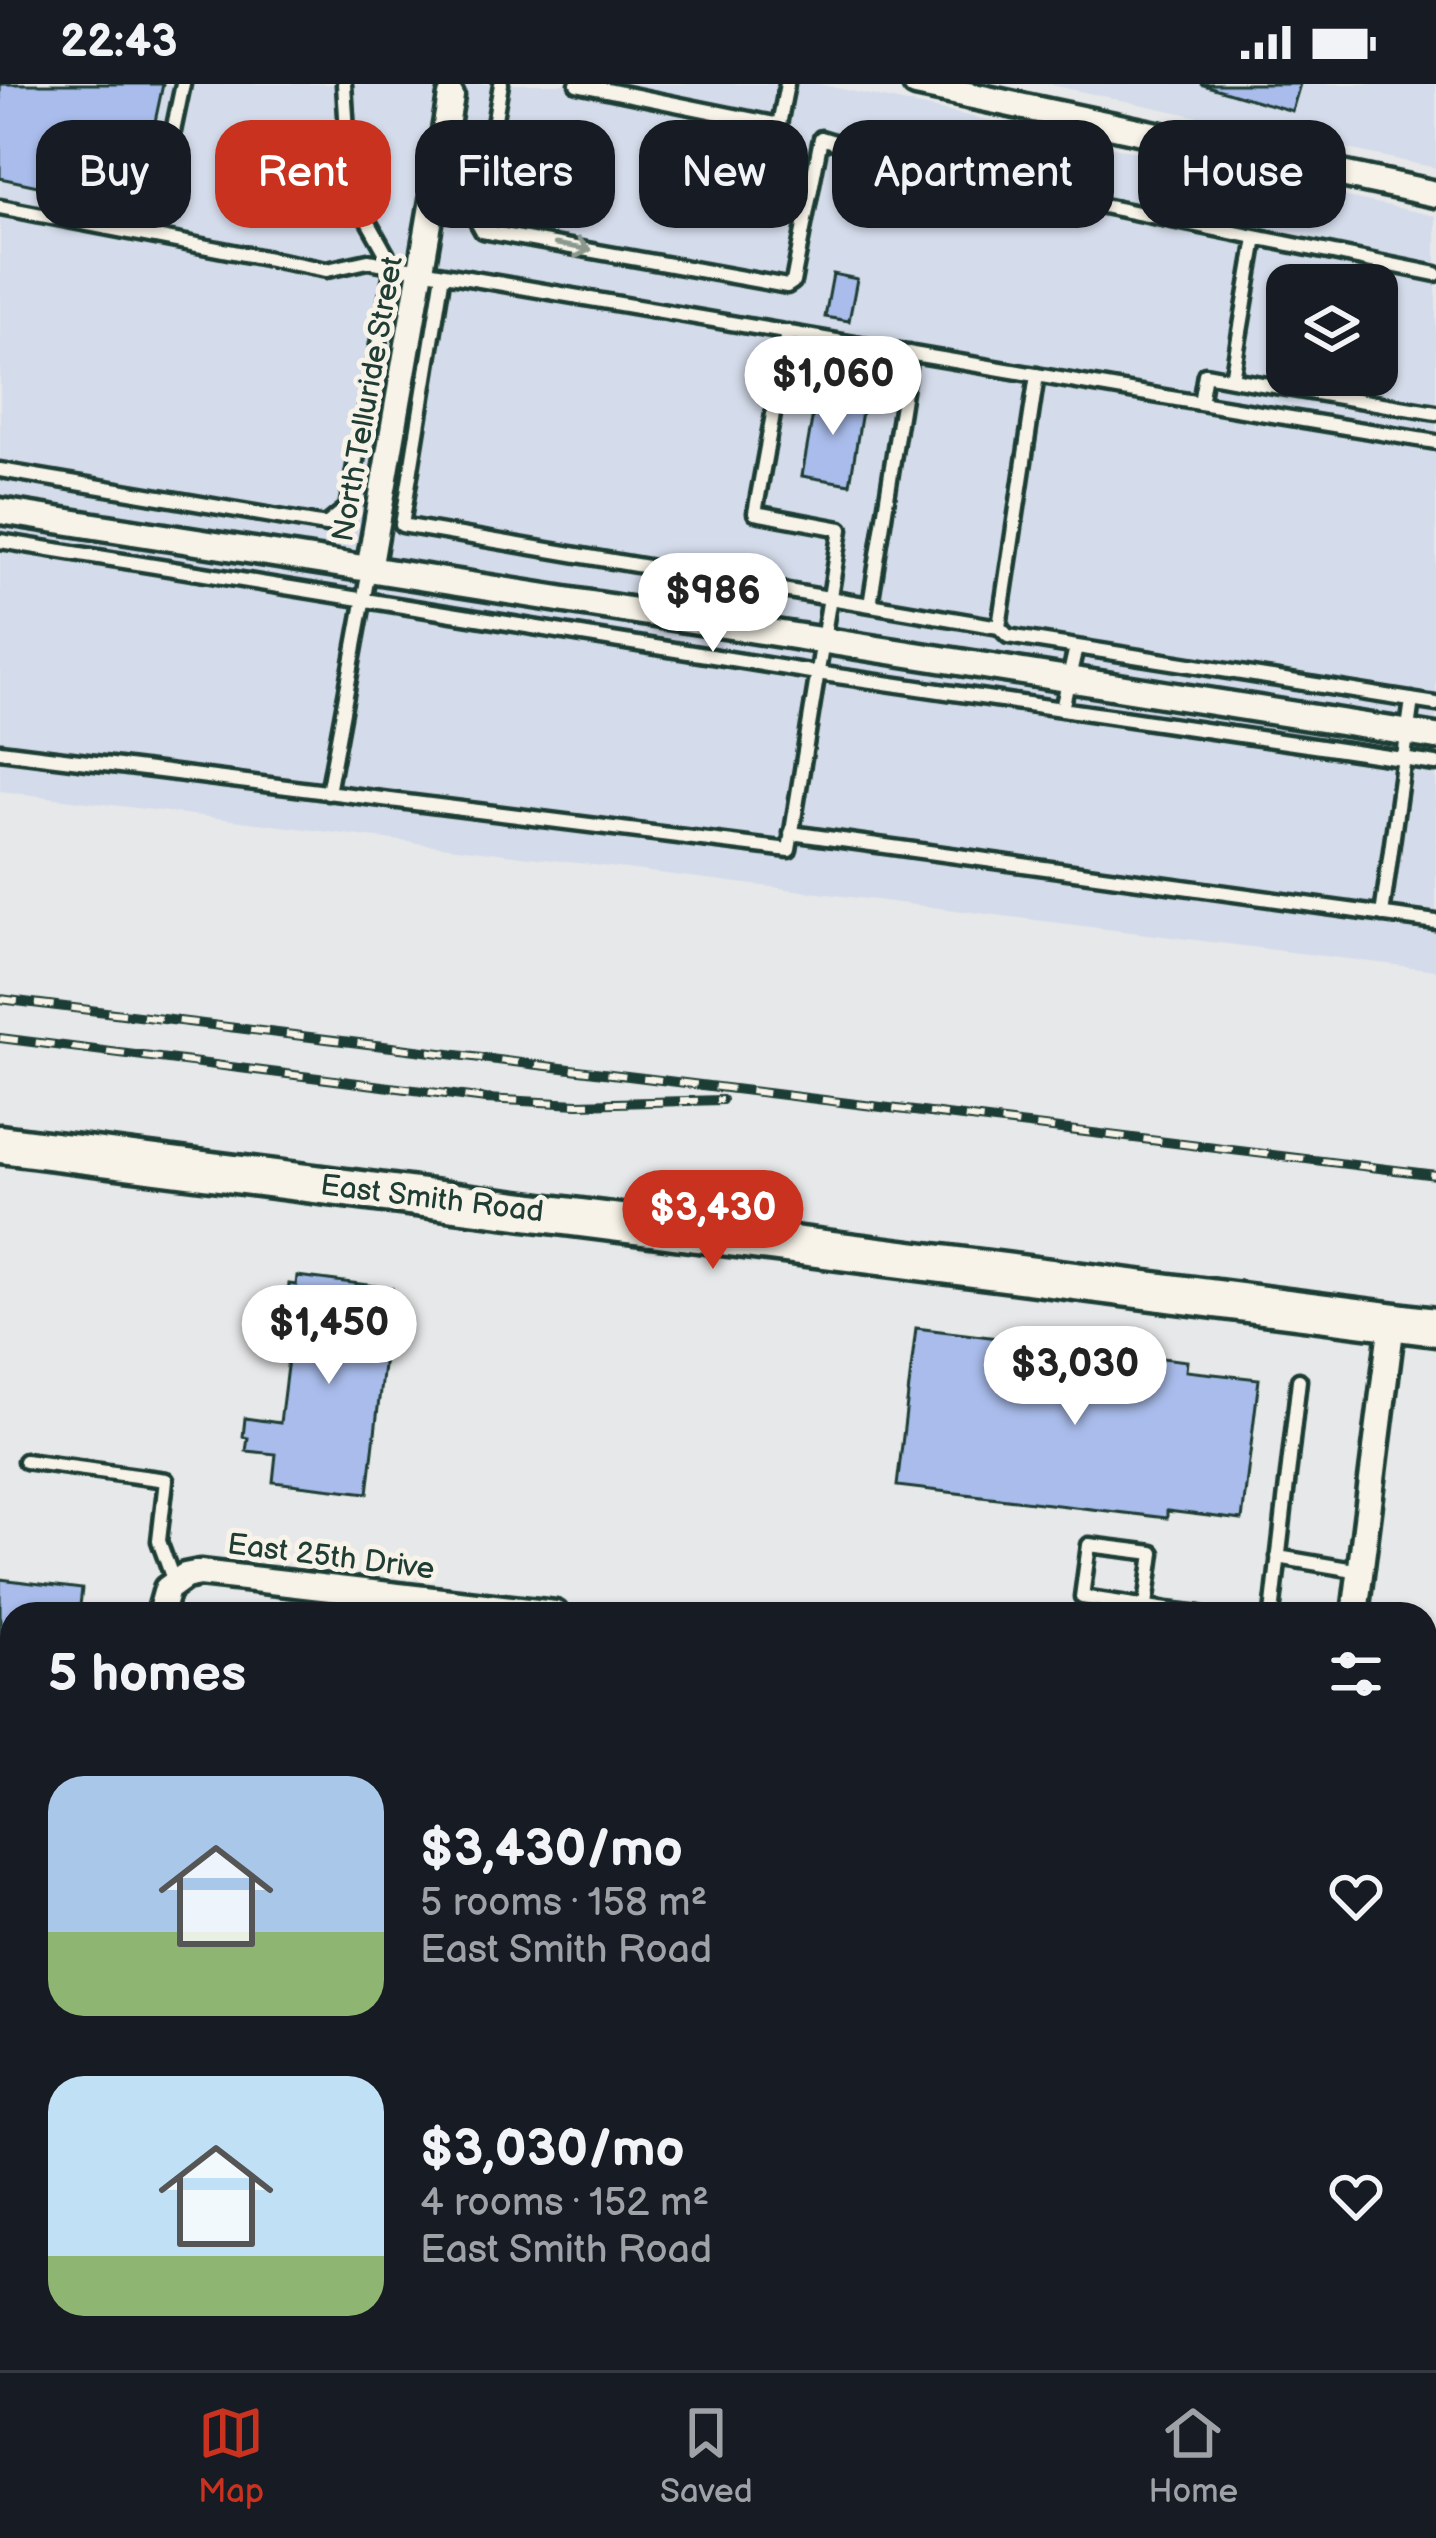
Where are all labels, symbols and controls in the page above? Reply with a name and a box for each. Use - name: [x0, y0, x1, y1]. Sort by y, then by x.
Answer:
- text: 22:43: [60, 15, 178, 70]
- chip: Buy: [36, 120, 191, 228]
- chip: Rent: [215, 120, 391, 228]
- chip: Filters: [415, 120, 615, 228]
- chip: New: [639, 120, 808, 228]
- chip: Apartment: [832, 120, 1114, 228]
- chip: House: [1138, 120, 1346, 228]
- one-way arrow: [553, 237, 592, 260]
- street label: North Telluride Street: [325, 253, 411, 545]
- map controls: [1266, 264, 1398, 396]
- button: layers: [1266, 264, 1398, 396]
- pin: $1,060: [735, 336, 931, 438]
- text: $1,060: [771, 351, 895, 398]
- pin: $986: [642, 553, 784, 655]
- text: $986: [665, 568, 761, 615]
- street label: East Smith Road: [318, 1167, 546, 1231]
- pin: $3,430: [615, 1170, 811, 1272]
- text: $3,430: [649, 1185, 777, 1232]
- pin: $1,450: [231, 1285, 427, 1387]
- text: $1,450: [269, 1300, 389, 1347]
- pin: $3,030: [977, 1326, 1173, 1428]
- text: $3,030: [1011, 1341, 1139, 1388]
- street label: East 25th Drive: [225, 1526, 437, 1588]
- icon: filters: [1323, 1641, 1389, 1707]
- text: 5 homes: [48, 1644, 246, 1705]
- text: $3,430/mo: [420, 1819, 683, 1880]
- icon: home: [144, 1824, 288, 1968]
- icon: heart: [1323, 1863, 1389, 1929]
- text: 5 rooms · 158 m²: [420, 1880, 707, 1927]
- text: East Smith Road: [420, 1927, 712, 1974]
- text: $3,030/mo: [420, 2119, 685, 2180]
- icon: home: [144, 2124, 288, 2268]
- icon: heart: [1323, 2163, 1389, 2229]
- text: 4 rooms · 152 m²: [420, 2180, 709, 2227]
- text: East Smith Road: [420, 2227, 712, 2274]
- tab: Map: [198, 2400, 264, 2512]
- tab: Saved: [660, 2400, 753, 2512]
- tab: Home: [1148, 2400, 1238, 2512]

